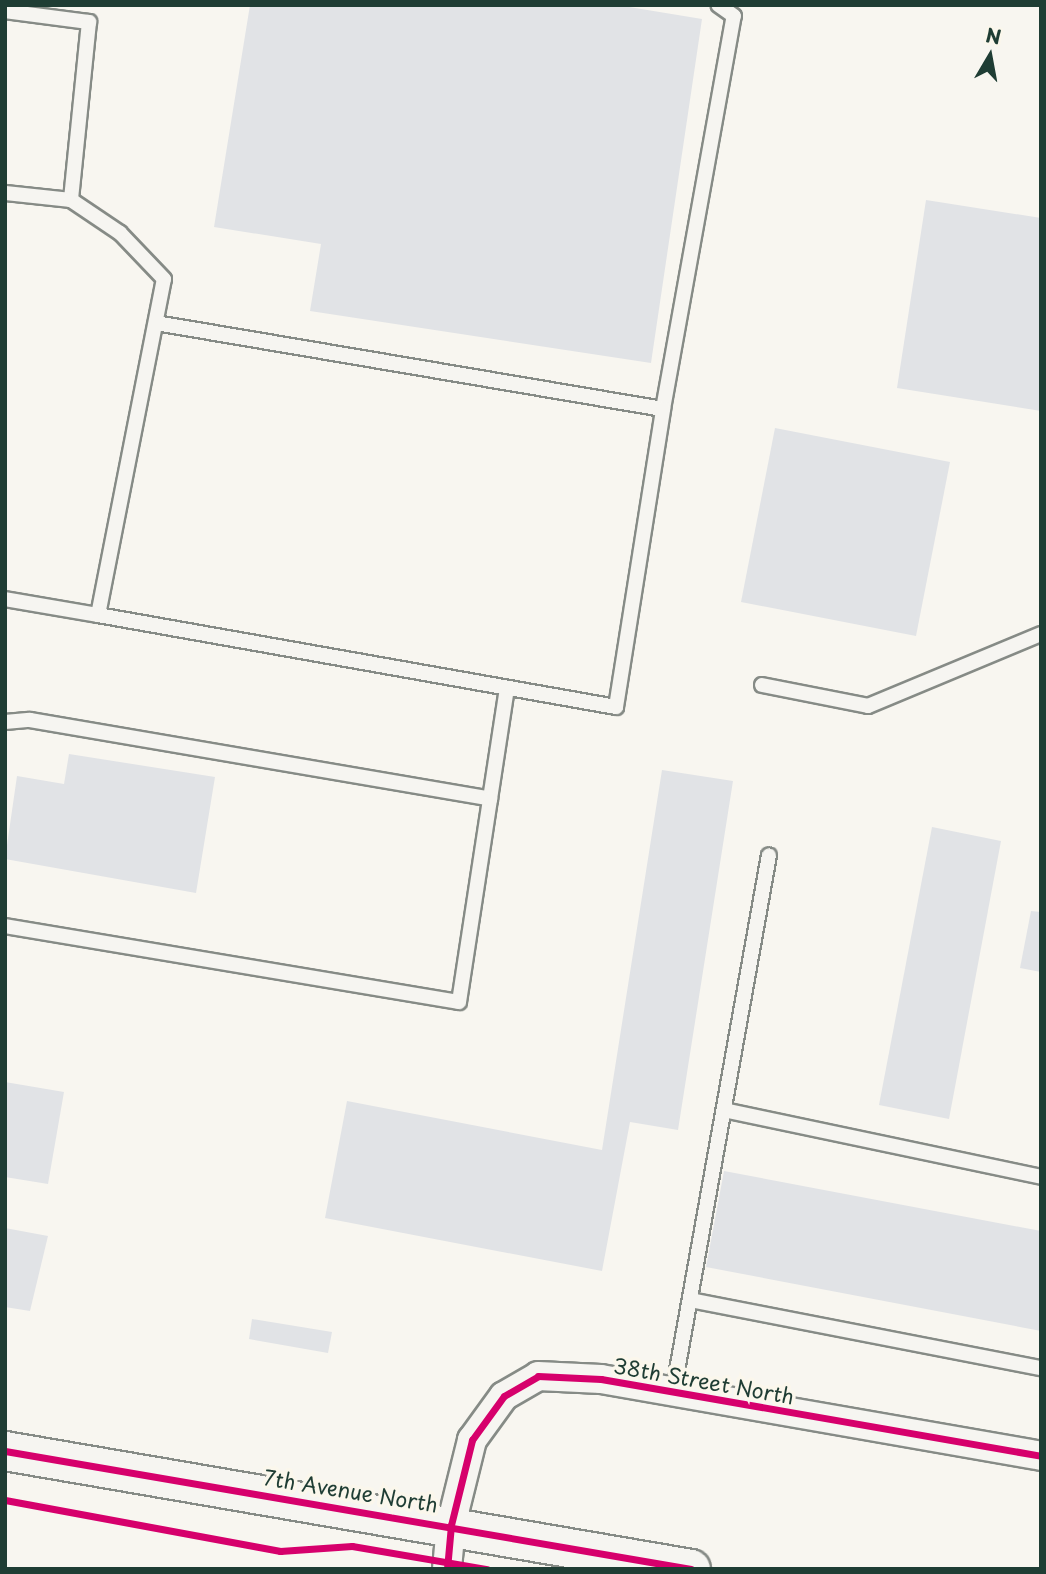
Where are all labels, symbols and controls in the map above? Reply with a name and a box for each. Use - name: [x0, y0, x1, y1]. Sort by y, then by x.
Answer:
- text: N: [984, 20, 1003, 50]
- north arrow: [955, 21, 1025, 91]
- street label: 38th Street North: [612, 1352, 796, 1408]
- street label: 7th Avenue North: [262, 1464, 440, 1516]

